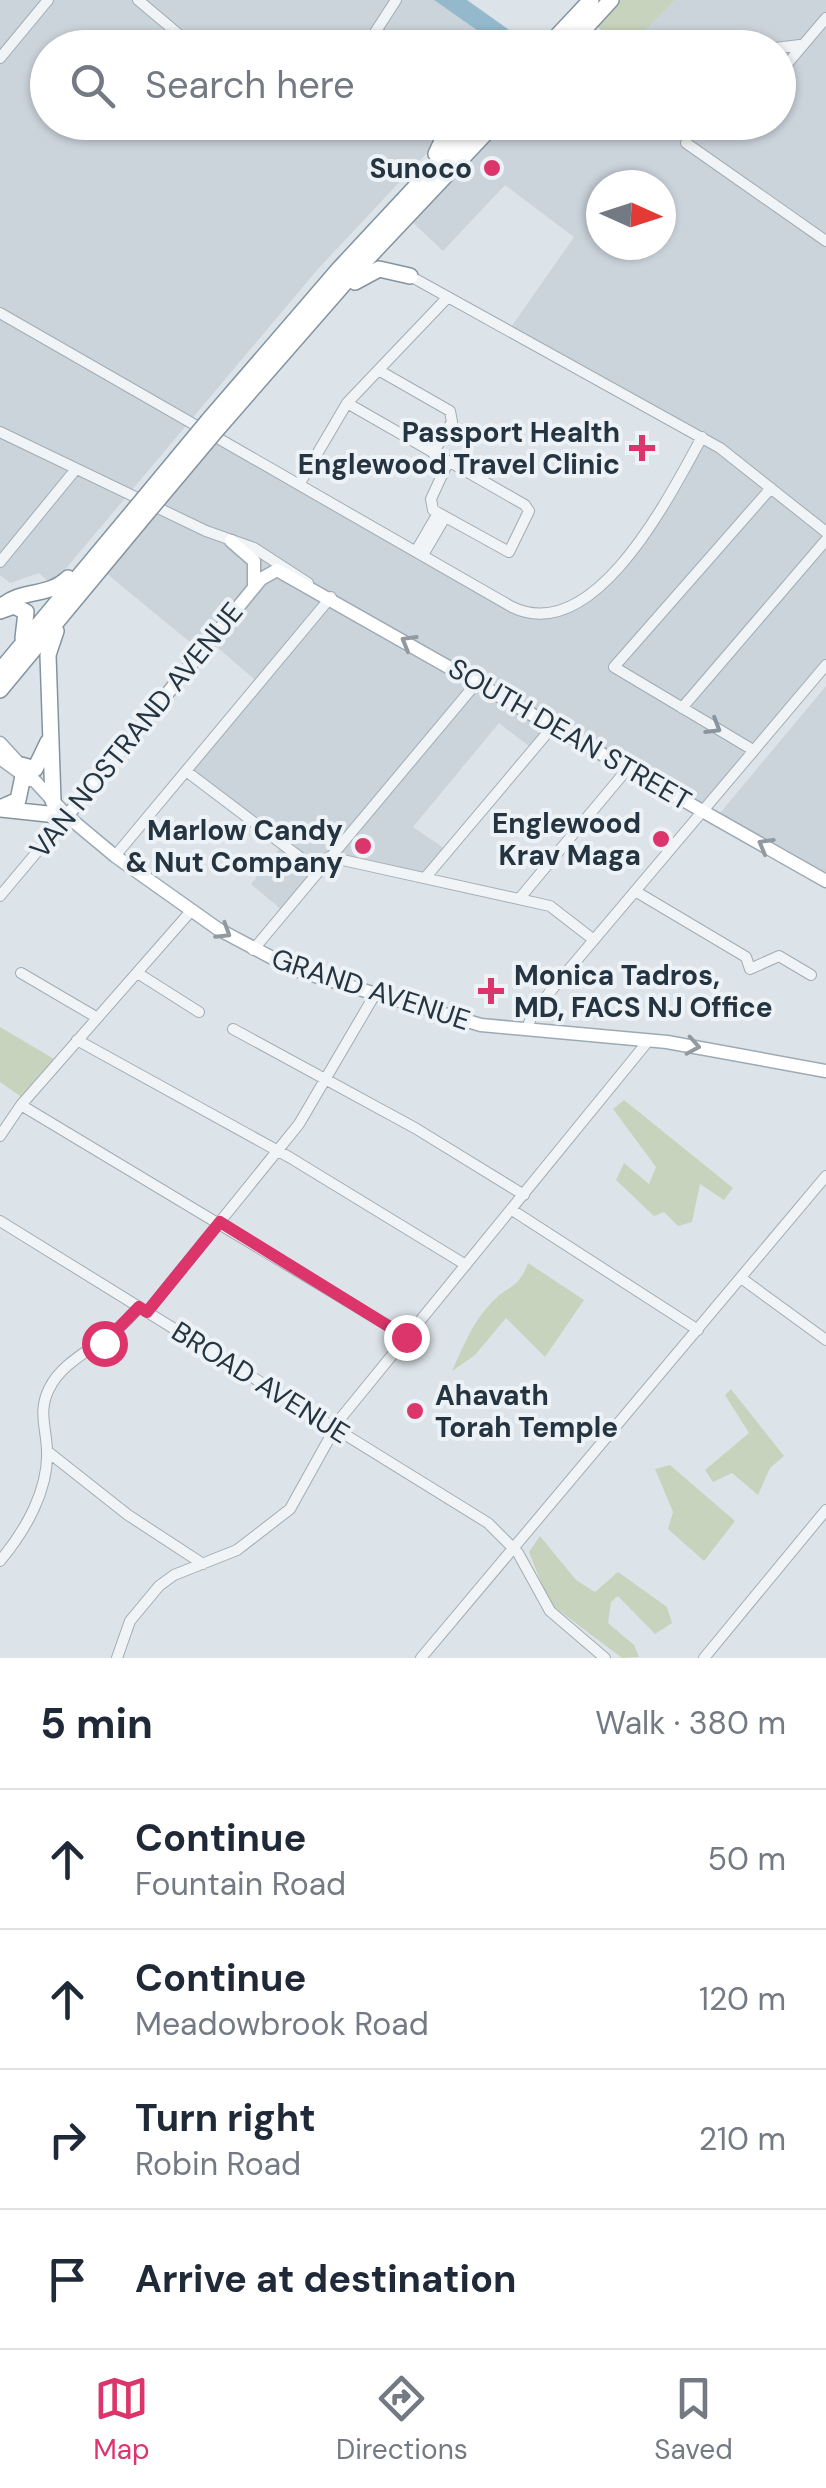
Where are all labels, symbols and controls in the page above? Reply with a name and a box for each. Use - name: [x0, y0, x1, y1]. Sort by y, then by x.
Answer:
- search box: [30, 30, 796, 140]
- icon: search: [65, 58, 120, 113]
- text: Search here: [145, 60, 355, 110]
- place label: Sunoco: [369, 150, 472, 187]
- marker: Sunoco: [481, 157, 503, 179]
- north arrow: [586, 170, 676, 260]
- place label: Passport Health Englewood Travel Clinic: [298, 414, 620, 483]
- marker: Passport Health Englewood Travel Clinic: [629, 435, 655, 461]
- street label: VAN NOSTRAND AVENUE: [22, 595, 251, 866]
- one-way arrow: [401, 634, 419, 654]
- street label: SOUTH DEAN STREET: [442, 650, 698, 819]
- one-way arrow: [703, 715, 721, 734]
- place label: Englewood Krav Maga: [492, 805, 641, 874]
- place label: Marlow Candy & Nut Company: [126, 812, 343, 881]
- marker: Englewood Krav Maga: [650, 828, 672, 850]
- marker: Marlow Candy & Nut Company: [352, 835, 374, 857]
- one-way arrow: [758, 838, 776, 858]
- one-way arrow: [213, 920, 231, 939]
- street label: GRAND AVENUE: [267, 940, 475, 1039]
- place label: Monica Tadros, MD, FACS NJ Office: [514, 957, 773, 1026]
- marker: Monica Tadros, MD, FACS NJ Office: [478, 978, 504, 1004]
- one-way arrow: [685, 1035, 702, 1056]
- street label: BROAD AVENUE: [165, 1313, 357, 1452]
- route end: [384, 1315, 430, 1361]
- route start: [82, 1321, 128, 1367]
- place label: Ahavath Torah Temple: [435, 1377, 618, 1446]
- marker: Ahavath Torah Temple: [404, 1400, 426, 1422]
- text: 5 min: [40, 1696, 153, 1751]
- text: Walk · 380 m: [595, 1702, 786, 1744]
- text: Continue: [135, 1813, 306, 1863]
- icon: ahead: [40, 1832, 95, 1887]
- text: 50 m: [708, 1838, 786, 1880]
- text: Fountain Road: [135, 1863, 346, 1905]
- text: Continue: [135, 1953, 306, 2003]
- icon: ahead: [40, 1972, 95, 2027]
- text: 120 m: [699, 1978, 786, 2020]
- text: Meadowbrook Road: [135, 2003, 429, 2045]
- text: Turn right: [135, 2093, 316, 2143]
- icon: right: [40, 2112, 95, 2167]
- text: 210 m: [699, 2118, 786, 2160]
- text: Robin Road: [135, 2143, 301, 2185]
- icon: arrive: [40, 2252, 95, 2307]
- text: Arrive at destination: [135, 2254, 517, 2304]
- tab: Map: [93, 2371, 150, 2468]
- tab: Directions: [336, 2371, 468, 2468]
- tab: Saved: [654, 2371, 733, 2468]

